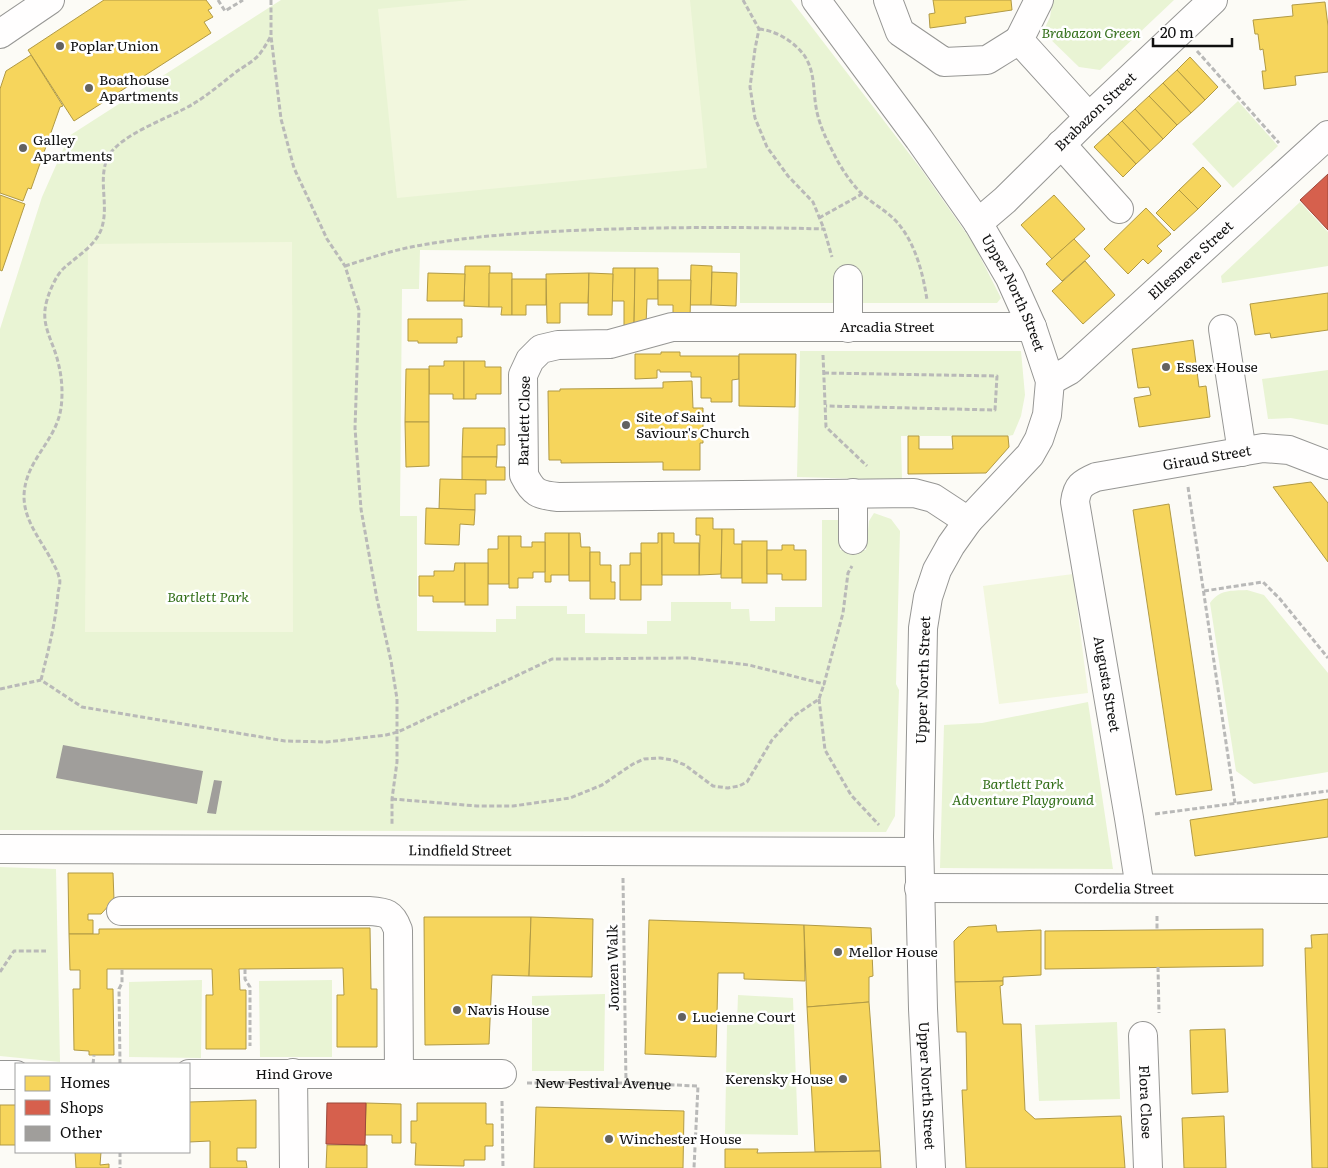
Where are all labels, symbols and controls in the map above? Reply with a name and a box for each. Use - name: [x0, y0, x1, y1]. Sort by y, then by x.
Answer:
- scale bar: [1153, 15, 1232, 47]
- text: 20 m: [1160, 20, 1194, 43]
- park label: Brabazon Green: [1041, 22, 1141, 42]
- place label: Poplar Union: [70, 35, 159, 55]
- marker: Poplar Union: [54, 40, 66, 52]
- street label: Brabazon Street: [1050, 67, 1140, 155]
- place label: Boathouse Apartments: [99, 69, 178, 105]
- marker: Boathouse Apartments: [83, 82, 95, 94]
- place label: Galley Apartments: [33, 129, 112, 165]
- marker: Galley Apartments: [17, 142, 29, 154]
- street label: Ellesmere Street: [1143, 215, 1237, 303]
- street label: Upper North Street: [977, 230, 1051, 354]
- street label: Arcadia Street: [840, 316, 935, 336]
- place label: Essex House: [1176, 356, 1258, 376]
- marker: Essex House: [1160, 361, 1172, 373]
- street label: Bartlett Close: [512, 376, 534, 466]
- place label: Site of Saint Saviour's Church: [636, 406, 750, 442]
- marker: Site of Saint Saviour's Church: [620, 419, 632, 431]
- street label: Giraud Street: [1161, 439, 1253, 474]
- park label: Bartlett Park: [167, 586, 249, 606]
- street label: Upper North Street: [910, 615, 934, 744]
- street label: Augusta Street: [1090, 634, 1126, 734]
- park label: Bartlett Park Adventure Playground: [952, 773, 1094, 809]
- street label: Lindfield Street: [408, 839, 512, 860]
- street label: Cordelia Street: [1074, 877, 1174, 898]
- street label: Jonzen Walk: [601, 924, 623, 1011]
- place label: Mellor House: [848, 941, 938, 961]
- marker: Mellor House: [832, 946, 844, 958]
- place label: Navis House: [467, 999, 549, 1019]
- marker: Navis House: [451, 1004, 463, 1016]
- place label: Lucienne Court: [692, 1006, 796, 1026]
- marker: Lucienne Court: [676, 1011, 688, 1023]
- street label: Upper North Street: [915, 1021, 941, 1151]
- legend: [15, 1063, 190, 1153]
- street label: Hind Grove: [255, 1063, 333, 1083]
- street label: Flora Close: [1135, 1065, 1158, 1139]
- place label: Kerensky House: [725, 1068, 833, 1088]
- text: Homes: [60, 1070, 110, 1093]
- street label: New Festival Avenue: [535, 1072, 672, 1094]
- marker: Kerensky House: [837, 1073, 849, 1085]
- text: Shops: [60, 1095, 103, 1118]
- text: Other: [60, 1120, 102, 1143]
- place label: Winchester House: [619, 1128, 742, 1148]
- marker: Winchester House: [603, 1133, 615, 1145]

